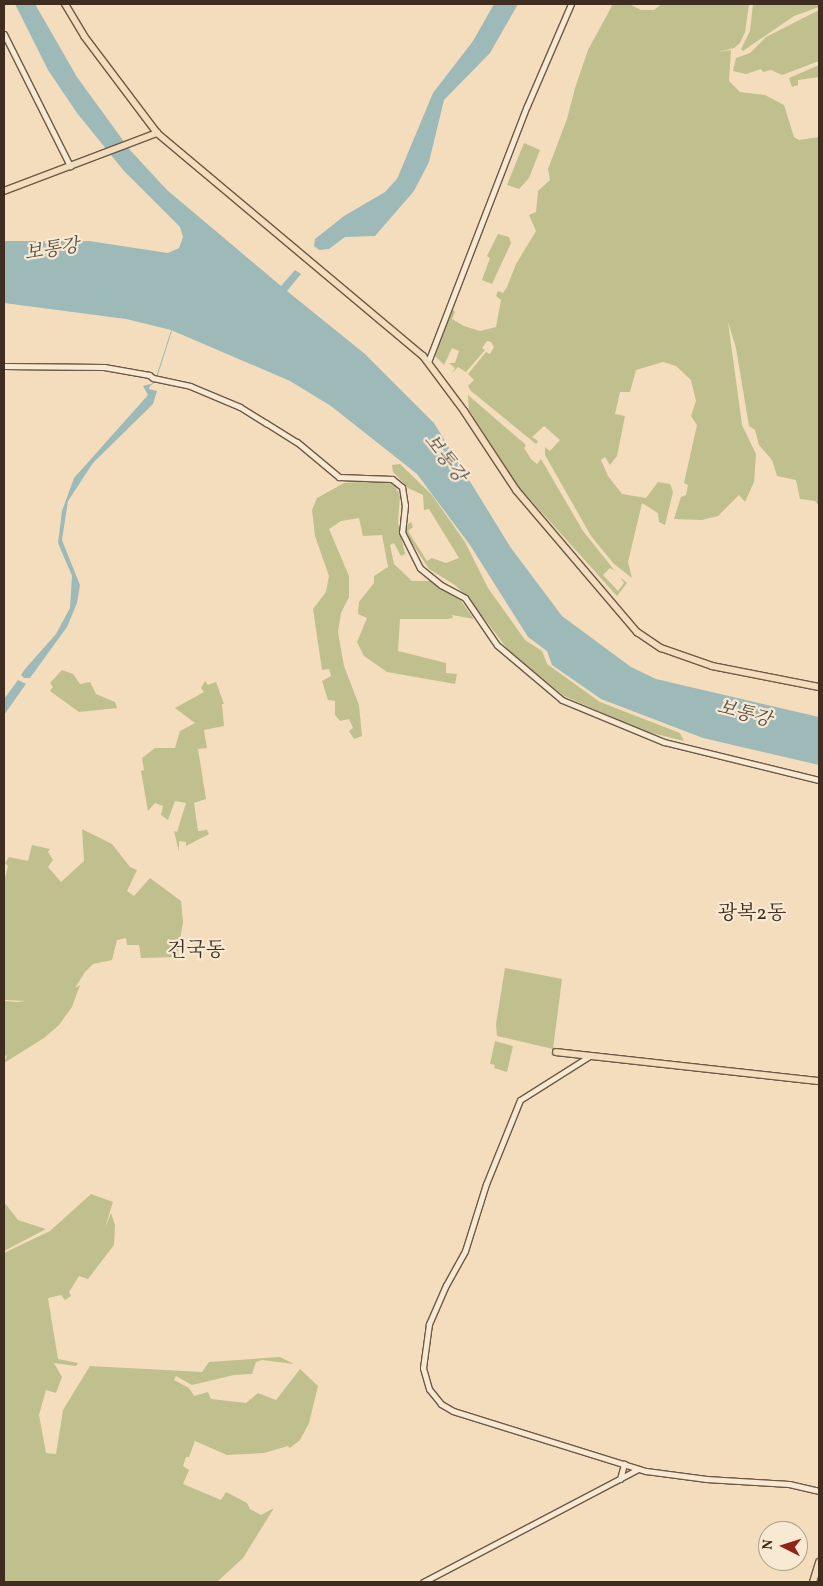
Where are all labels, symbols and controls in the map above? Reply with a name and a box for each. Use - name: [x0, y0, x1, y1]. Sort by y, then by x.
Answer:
- water label: 보통강: [23, 235, 81, 267]
- water label: 보통강: [418, 430, 470, 488]
- water label: 보통강: [714, 697, 774, 733]
- district label: 광복2동: [718, 902, 786, 926]
- district label: 건국동: [167, 939, 225, 963]
- north arrow: [758, 1521, 808, 1571]
- text: N: [759, 1539, 778, 1551]

